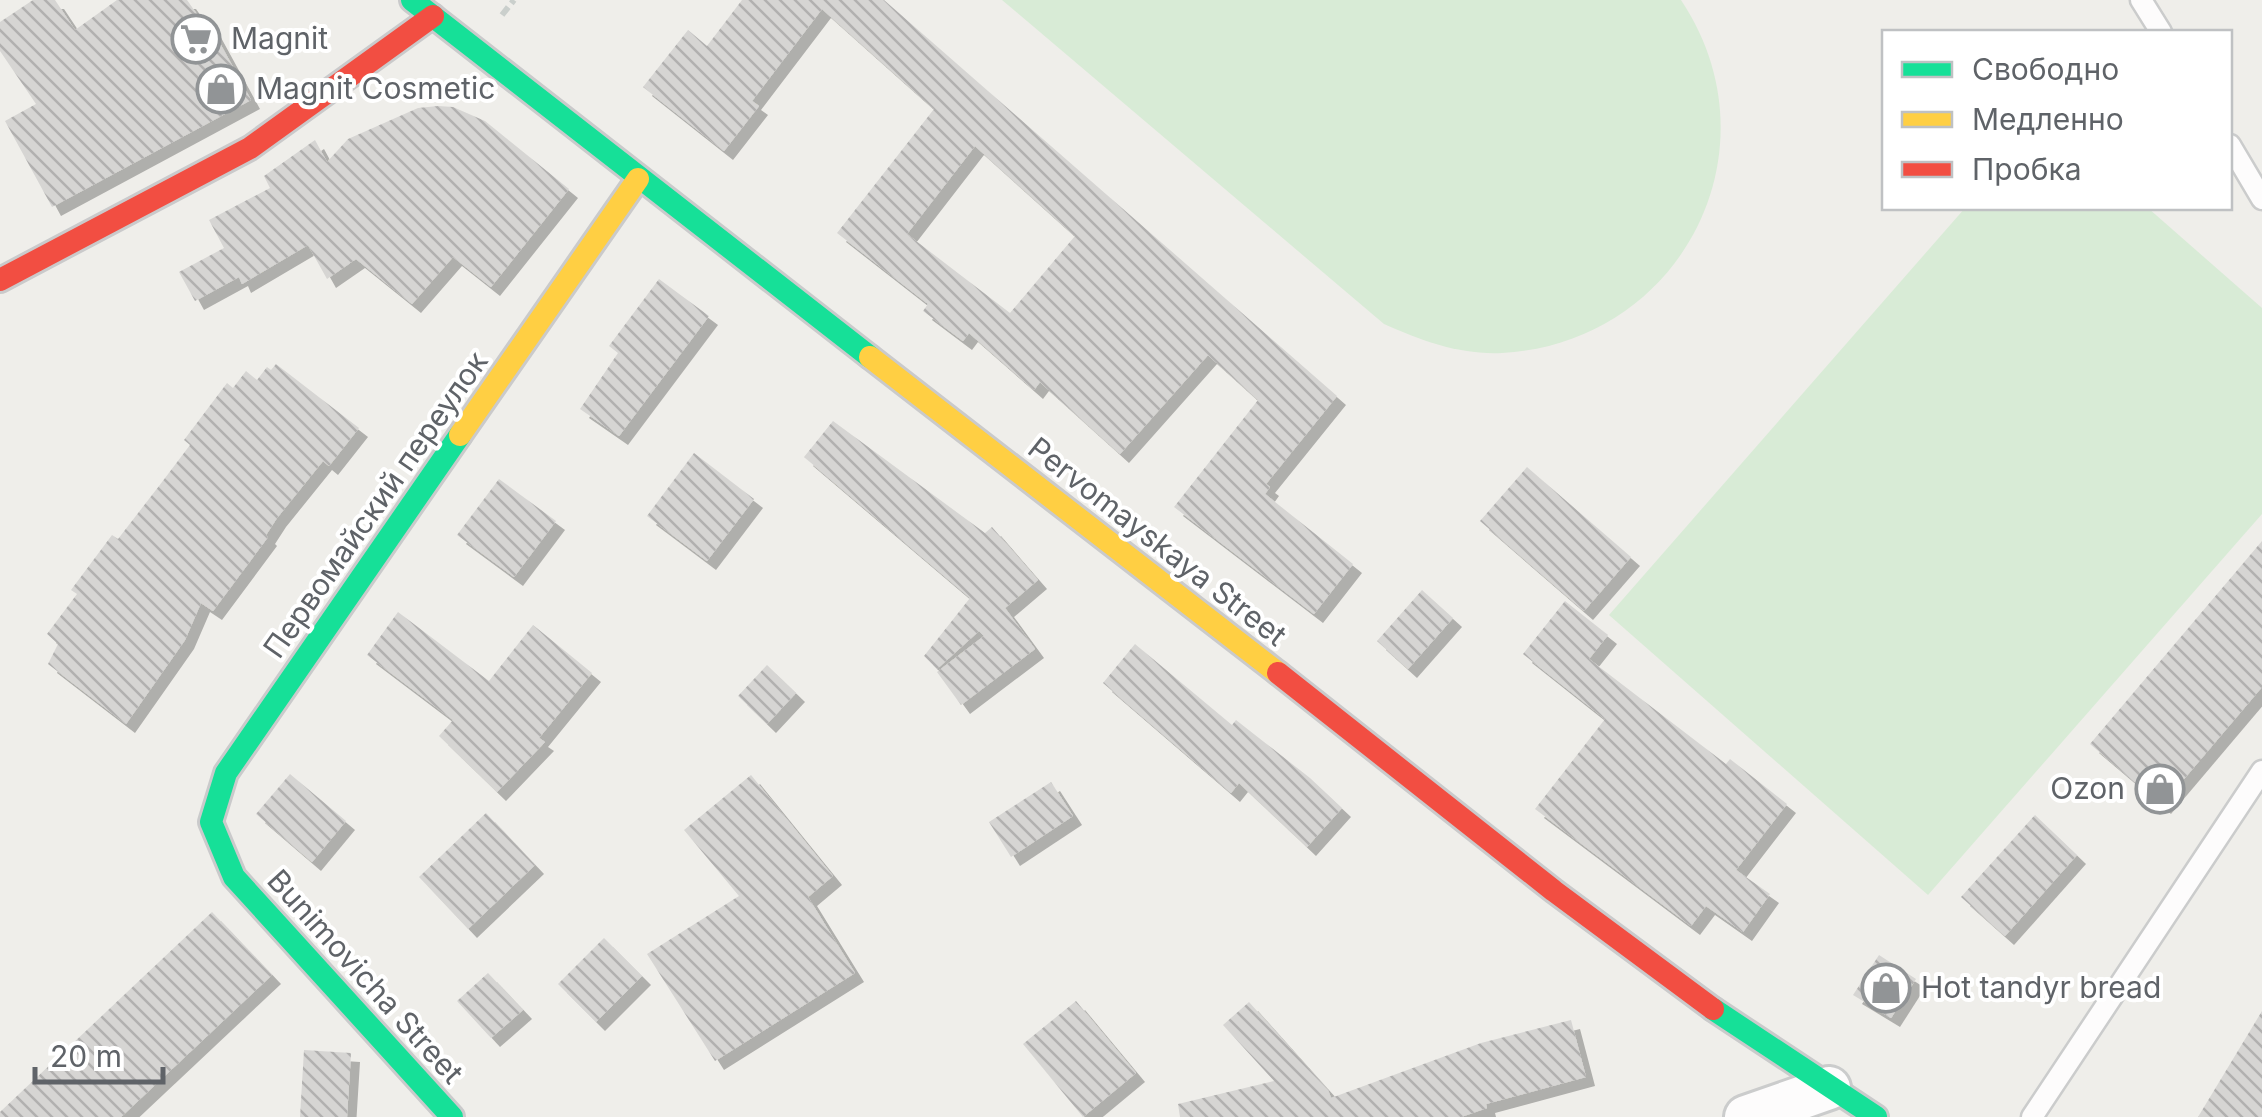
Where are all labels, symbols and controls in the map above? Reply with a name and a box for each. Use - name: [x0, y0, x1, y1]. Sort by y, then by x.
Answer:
- supermarket icon: Magnit: [170, 13, 222, 65]
- place label: Magnit: [231, 20, 328, 56]
- legend: [1882, 30, 2232, 210]
- text: Свободно: [1972, 51, 2119, 87]
- shop icon: Magnit Cosmetic: [195, 63, 247, 115]
- place label: Magnit Cosmetic: [256, 70, 495, 106]
- text: Медленно: [1972, 101, 2124, 137]
- text: Пробка: [1972, 151, 2082, 187]
- street label: Первомайский переулок: [256, 344, 495, 664]
- street label: Pervomayskaya Street: [1021, 429, 1294, 653]
- shop icon: Ozon: [2134, 763, 2186, 815]
- place label: Ozon: [2050, 770, 2125, 806]
- street label: Bunimovicha Street: [260, 862, 471, 1091]
- shop icon: Hot tandyr bread: [1860, 962, 1912, 1014]
- place label: Hot tandyr bread: [1921, 969, 2161, 1005]
- scale bar: [35, 1022, 162, 1084]
- text: 20 m: [50, 1038, 122, 1074]

